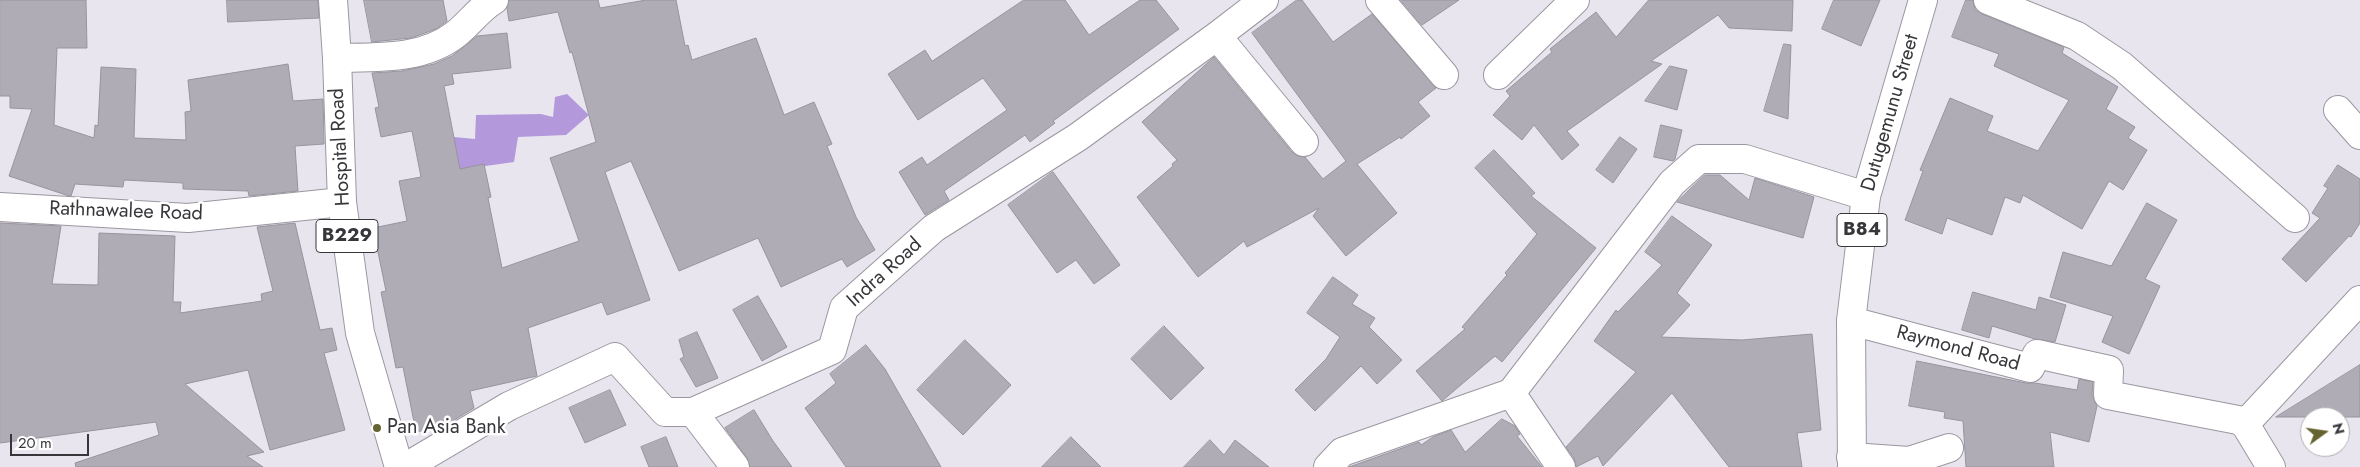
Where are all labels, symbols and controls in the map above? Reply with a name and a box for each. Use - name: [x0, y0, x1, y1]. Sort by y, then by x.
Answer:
- street label: Dutugemunu Street: [1857, 32, 1925, 194]
- street label: Hospital Road: [326, 87, 356, 207]
- street label: Rathnawalee Road: [49, 197, 203, 227]
- road number: B84: [1837, 214, 1887, 246]
- road number: B229: [316, 220, 378, 252]
- street label: Indra Road: [843, 233, 927, 313]
- street label: Raymond Road: [1894, 321, 2022, 377]
- north arrow: [2300, 407, 2350, 457]
- place label: Pan Asia Bank: [387, 416, 506, 440]
- text: N: [2328, 421, 2350, 436]
- marker: Pan Asia Bank: [371, 422, 383, 434]
- scale bar: [12, 424, 91, 456]
- text: 20 m: [18, 432, 52, 454]

